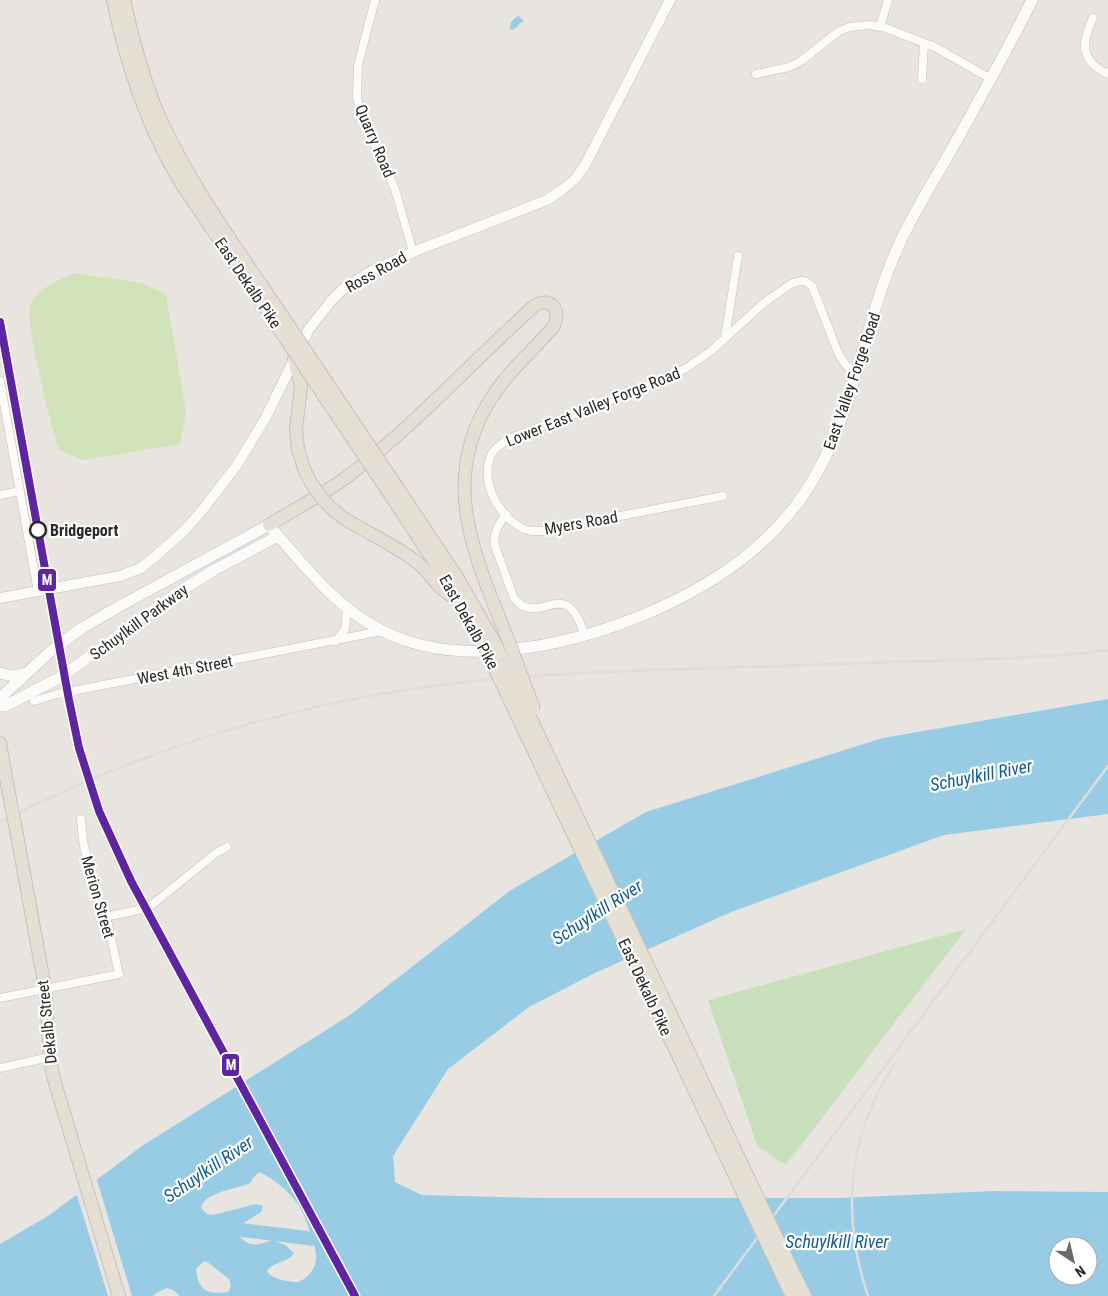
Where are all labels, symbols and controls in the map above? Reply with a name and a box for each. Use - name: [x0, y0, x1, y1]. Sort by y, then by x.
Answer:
- street label: Quarry Road: [351, 102, 399, 180]
- street label: East Dekalb Pike: [211, 234, 285, 332]
- street label: Ross Road: [342, 247, 410, 297]
- street label: East Valley Forge Road: [820, 310, 884, 452]
- street label: Lower East Valley Forge Road: [503, 363, 683, 451]
- street label: Myers Road: [543, 507, 619, 539]
- marker: Bridgeport: [29, 521, 47, 539]
- place label: Bridgeport: [50, 521, 119, 540]
- line badge: M: [37, 568, 57, 592]
- street label: East Dekalb Pike: [435, 571, 503, 673]
- text: M: [42, 572, 52, 588]
- street label: Schuylkill Parkway: [86, 580, 192, 664]
- street label: West 4th Street: [136, 651, 235, 689]
- water label: Schuylkill River: [928, 755, 1034, 795]
- street label: Merion Street: [77, 853, 119, 941]
- water label: Schuylkill River: [548, 875, 647, 949]
- street label: East Dekalb Pike: [614, 935, 676, 1039]
- street label: Dekalb Street: [33, 979, 61, 1065]
- line badge: M: [221, 1053, 240, 1077]
- text: M: [226, 1057, 236, 1073]
- water label: Schuylkill River: [159, 1131, 257, 1207]
- water label: Schuylkill River: [785, 1231, 889, 1252]
- north arrow: [1048, 1236, 1098, 1286]
- text: N: [1072, 1263, 1089, 1281]

